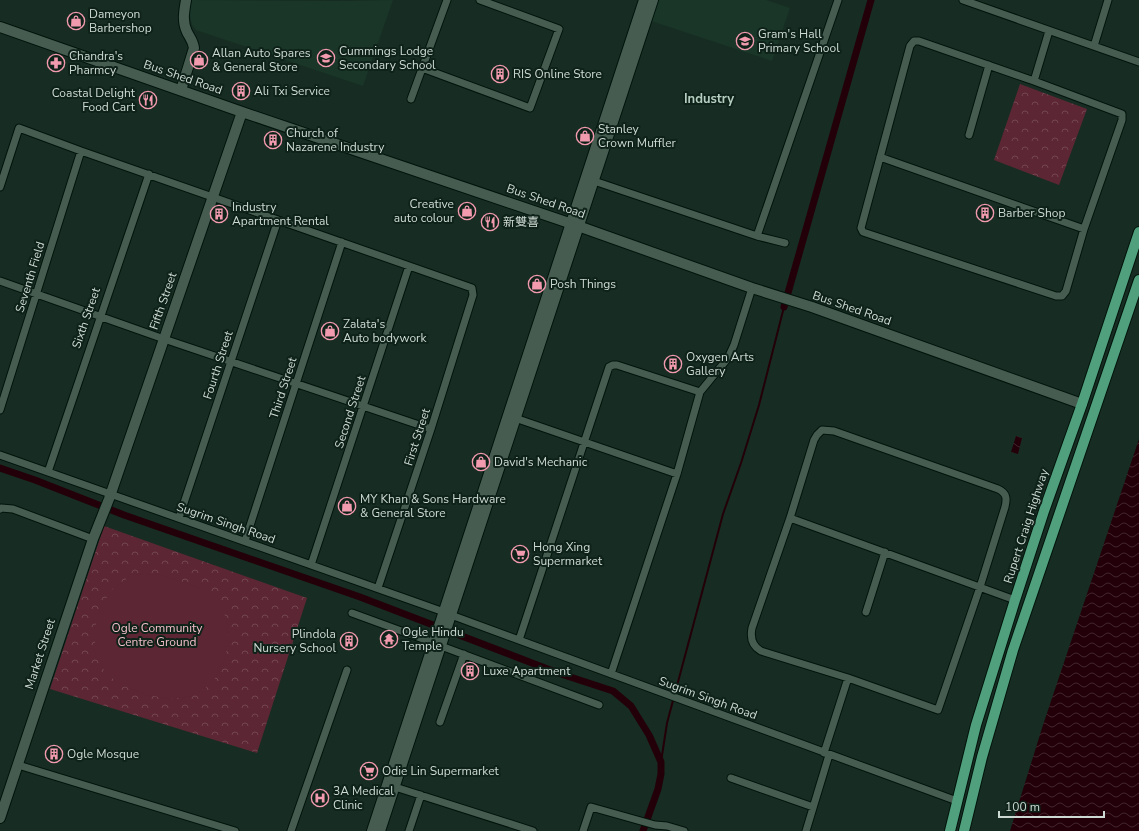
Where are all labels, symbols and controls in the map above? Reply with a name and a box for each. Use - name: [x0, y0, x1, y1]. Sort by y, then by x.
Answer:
- place label: Dameyon Barbershop: [89, 6, 152, 36]
- shop icon: Dameyon Barbershop: [66, 11, 86, 31]
- place label: Gram's Hall Primary School: [758, 26, 840, 56]
- school or university icon: Gram's Hall Primary School: [735, 31, 755, 51]
- place label: Cummings Lodge Secondary School: [339, 43, 436, 73]
- place label: Allan Auto Spares & General Store: [212, 45, 311, 75]
- place label: Chandra's Pharmcy: [69, 48, 123, 78]
- school or university icon: Cummings Lodge Secondary School: [316, 48, 336, 68]
- shop icon: Allan Auto Spares & General Store: [189, 50, 209, 70]
- pharmacy icon: Chandra's Pharmcy: [46, 53, 66, 73]
- street label: Bus Shed Road: [141, 56, 225, 98]
- building icon: RIS Online Store: [490, 64, 510, 84]
- place label: RIS Online Store: [513, 66, 602, 82]
- building icon: Ali Txi Service: [231, 81, 251, 101]
- place label: Ali Txi Service: [254, 83, 330, 99]
- place label: Coastal Delight Food Cart: [52, 85, 136, 115]
- restaurant icon: Coastal Delight Food Cart: [138, 90, 158, 110]
- district label: Industry: [684, 90, 734, 108]
- place label: Stanley Crown Muffler: [598, 121, 677, 151]
- place label: Church of Nazarene Industry: [286, 125, 385, 155]
- shop icon: Stanley Crown Muffler: [575, 126, 595, 146]
- building icon: Church of Nazarene Industry: [263, 130, 283, 150]
- street label: Bus Shed Road: [504, 180, 588, 222]
- place label: Creative auto colour: [394, 196, 455, 226]
- place label: Industry Apartment Rental: [232, 199, 329, 229]
- shop icon: Creative auto colour: [457, 201, 477, 221]
- building icon: Barber Shop: [975, 203, 995, 223]
- building icon: Industry Apartment Rental: [209, 204, 229, 224]
- place label: Barber Shop: [998, 205, 1065, 221]
- restaurant icon: 新雙喜: [480, 212, 500, 232]
- place label: 新雙喜: [503, 214, 539, 230]
- street label: Seventh Field: [12, 240, 48, 314]
- street label: Fifth Street: [146, 269, 181, 332]
- shop icon: Posh Things: [527, 274, 547, 294]
- place label: Posh Things: [550, 276, 616, 292]
- street label: Sixth Street: [68, 285, 104, 351]
- street label: Bus Shed Road: [810, 287, 894, 329]
- place label: Zalata's Auto bodywork: [343, 316, 427, 346]
- shop icon: Zalata's Auto bodywork: [320, 321, 340, 341]
- street label: Fourth Street: [199, 328, 237, 401]
- place label: Oxygen Arts Gallery: [686, 349, 754, 379]
- street label: Third Street: [266, 354, 301, 421]
- building icon: Oxygen Arts Gallery: [663, 354, 683, 374]
- street label: Second Street: [331, 373, 370, 450]
- street label: First Street: [400, 406, 434, 468]
- shop icon: David's Mechanic: [471, 452, 491, 472]
- place label: David's Mechanic: [494, 454, 588, 470]
- street label: Rupert Craig Highway: [1000, 466, 1052, 585]
- place label: MY Khan & Sons Hardware & General Store: [360, 491, 506, 521]
- shop icon: MY Khan & Sons Hardware & General Store: [337, 496, 357, 516]
- street label: Sugrim Singh Road: [175, 499, 277, 547]
- place label: Hong Xing Supermarket: [533, 539, 603, 569]
- supermarket icon: Hong Xing Supermarket: [510, 544, 530, 564]
- street label: Market Street: [21, 616, 59, 691]
- park label: Ogle Community Centre Ground: [112, 620, 203, 650]
- place label: Ogle Hindu Temple: [402, 624, 464, 654]
- place label: Plindola Nursery School: [253, 626, 336, 656]
- temple icon: Ogle Hindu Temple: [379, 629, 399, 649]
- building icon: Plindola Nursery School: [339, 631, 359, 651]
- building icon: Luxe Apartment: [460, 661, 480, 681]
- place label: Luxe Apartment: [483, 663, 571, 679]
- street label: Sugrim Singh Road: [657, 673, 759, 723]
- building icon: Ogle Mosque: [44, 744, 64, 764]
- place label: Ogle Mosque: [67, 746, 139, 762]
- supermarket icon: Odie Lin Supermarket: [359, 761, 379, 781]
- place label: Odie Lin Supermarket: [382, 763, 500, 779]
- place label: 3A Medical Clinic: [333, 783, 394, 813]
- hospital icon: 3A Medical Clinic: [310, 788, 330, 808]
- scale bar: [999, 793, 1104, 819]
- text: 100 m: [1005, 799, 1040, 815]

